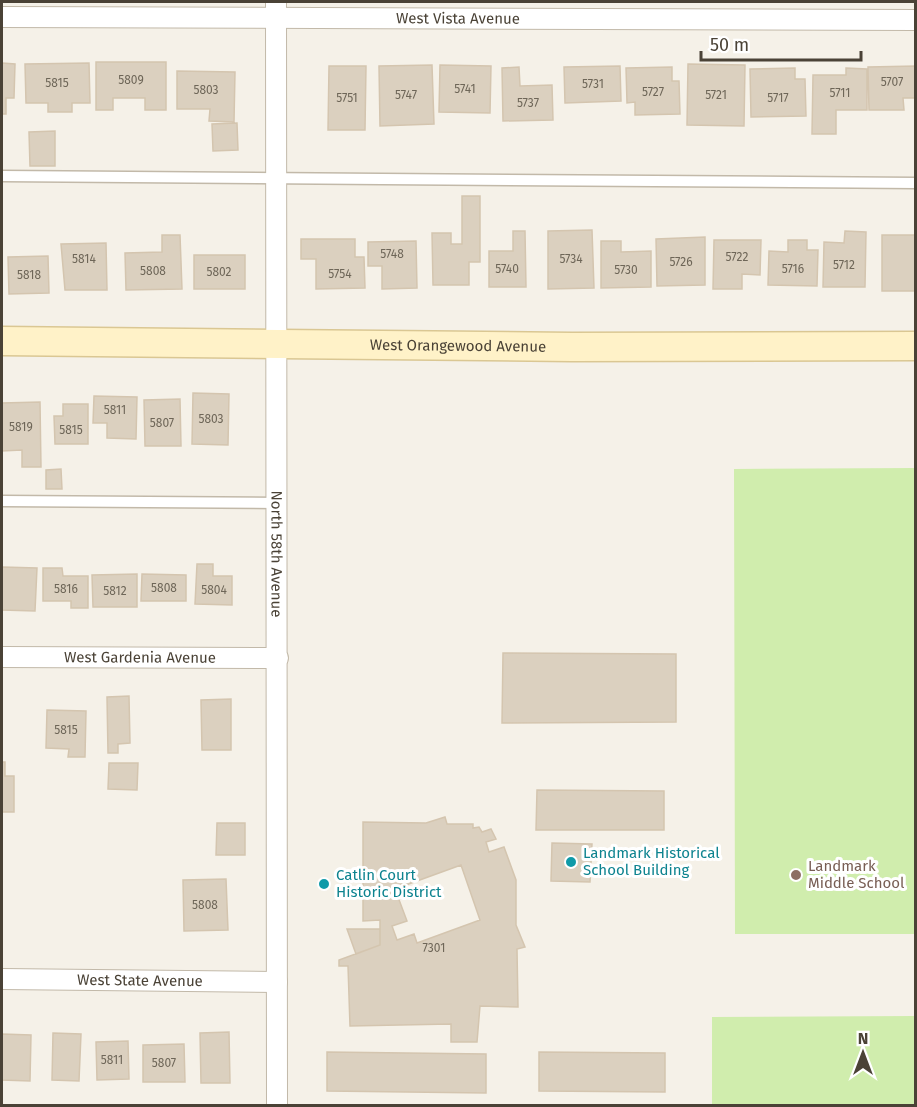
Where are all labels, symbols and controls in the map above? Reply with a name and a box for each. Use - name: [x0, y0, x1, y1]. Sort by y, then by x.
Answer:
- street label: West Vista Avenue: [396, 9, 520, 28]
- scale bar: [701, 24, 862, 62]
- text: 50 m: [710, 34, 749, 56]
- house number: 5809: [118, 73, 144, 87]
- house number: 5707: [881, 75, 903, 89]
- house number: 5815: [45, 76, 69, 90]
- house number: 5731: [582, 77, 604, 91]
- house number: 5741: [454, 82, 476, 96]
- house number: 5803: [193, 83, 219, 97]
- house number: 5727: [642, 85, 664, 99]
- house number: 5711: [829, 86, 851, 100]
- house number: 5747: [395, 88, 417, 102]
- house number: 5721: [705, 88, 727, 102]
- house number: 5751: [336, 91, 358, 105]
- house number: 5717: [767, 91, 789, 105]
- house number: 5737: [517, 96, 539, 110]
- house number: 5748: [380, 247, 404, 261]
- house number: 5722: [726, 250, 748, 264]
- house number: 5814: [72, 252, 97, 266]
- house number: 5734: [559, 252, 583, 266]
- house number: 5726: [669, 255, 693, 269]
- house number: 5712: [833, 258, 855, 272]
- house number: 5740: [495, 262, 519, 276]
- house number: 5716: [782, 262, 804, 276]
- house number: 5730: [614, 263, 638, 277]
- house number: 5808: [140, 264, 166, 278]
- house number: 5802: [206, 265, 232, 279]
- house number: 5754: [328, 267, 352, 281]
- house number: 5818: [17, 268, 41, 282]
- street label: West Orangewood Avenue: [370, 336, 546, 356]
- house number: 5811: [104, 403, 126, 417]
- house number: 5803: [198, 412, 224, 426]
- house number: 5807: [150, 416, 174, 430]
- house number: 5819: [9, 420, 33, 434]
- house number: 5815: [59, 423, 83, 437]
- street label: North 58th Avenue: [267, 491, 286, 617]
- house number: 5808: [151, 581, 177, 595]
- house number: 5816: [54, 582, 78, 596]
- house number: 5804: [201, 583, 227, 597]
- house number: 5812: [103, 584, 127, 598]
- street label: West Gardenia Avenue: [64, 648, 216, 667]
- house number: 5815: [54, 723, 78, 737]
- place label: Landmark Historical School Building: [583, 844, 720, 879]
- marker: Landmark Historical School Building: [564, 855, 578, 869]
- place label: Landmark Middle School: [808, 857, 905, 892]
- place label: Catlin Court Historic District: [336, 866, 442, 901]
- marker: Landmark Middle School: [789, 868, 803, 882]
- marker: Catlin Court Historic District: [317, 877, 331, 891]
- house number: 5808: [192, 898, 218, 912]
- house number: 7301: [423, 941, 445, 955]
- street label: West State Avenue: [77, 971, 203, 990]
- north arrow: [833, 1023, 893, 1083]
- text: N: [858, 1029, 868, 1048]
- house number: 5811: [101, 1053, 123, 1067]
- house number: 5807: [152, 1056, 176, 1070]

